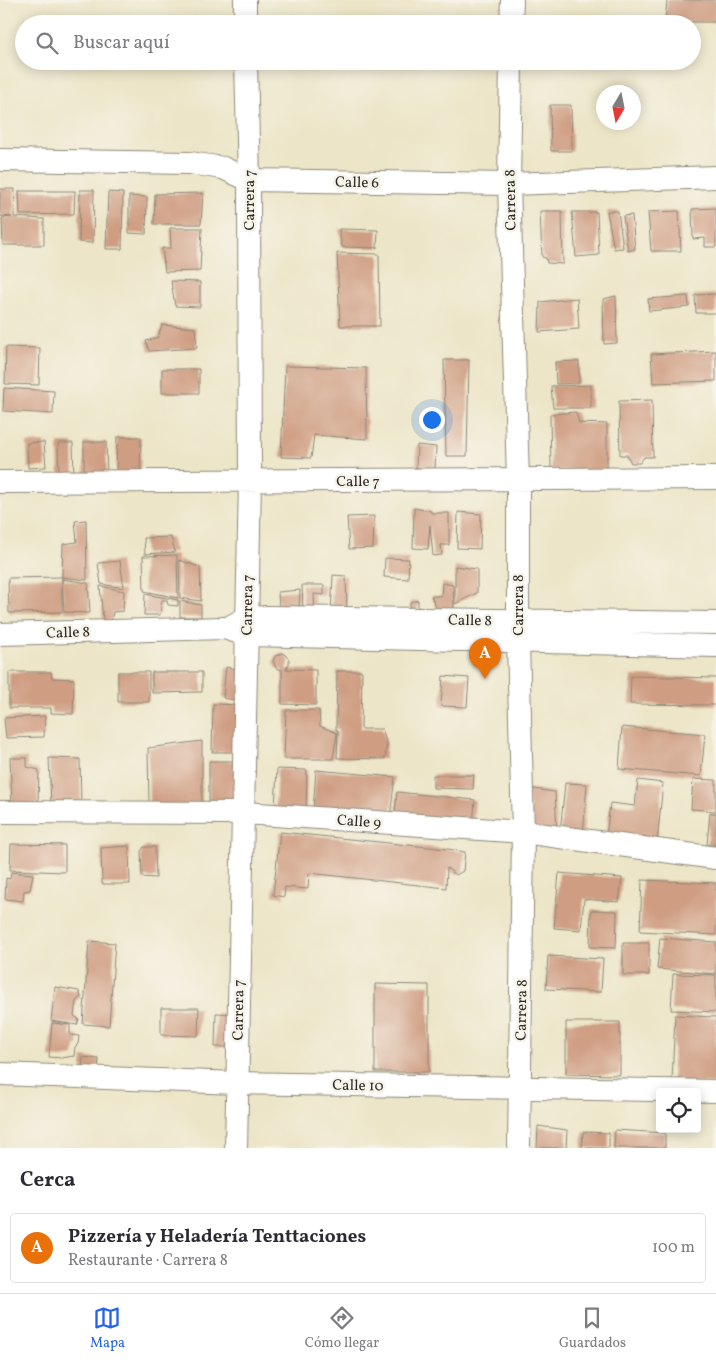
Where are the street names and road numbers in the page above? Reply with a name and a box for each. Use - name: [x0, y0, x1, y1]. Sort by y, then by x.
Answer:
- street label: Carrera 8: [500, 169, 523, 231]
- street label: Carrera 7: [240, 170, 261, 230]
- street label: Calle 6: [335, 173, 379, 194]
- street label: Calle 7: [336, 472, 380, 493]
- street label: Carrera 7: [237, 574, 260, 636]
- street label: Carrera 8: [509, 574, 530, 636]
- street label: Calle 8: [448, 611, 492, 632]
- street label: Calle 8: [46, 622, 90, 645]
- street label: Calle 9: [336, 810, 382, 835]
- street label: Carrera 7: [228, 979, 251, 1041]
- street label: Carrera 8: [511, 979, 534, 1041]
- street label: Calle 10: [332, 1076, 384, 1097]

